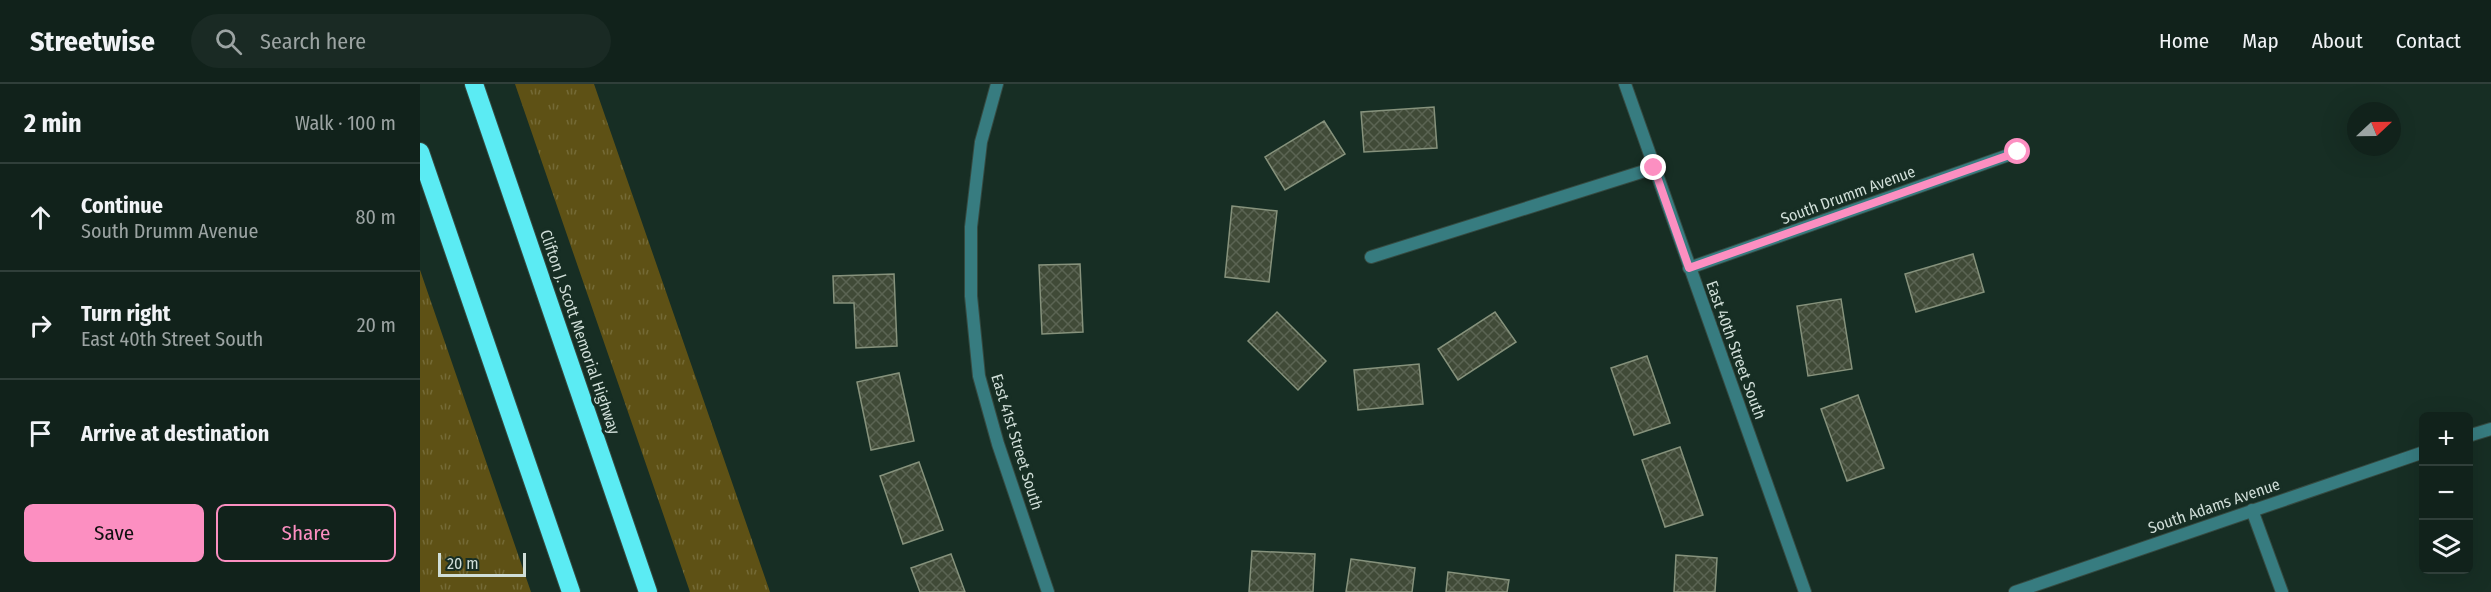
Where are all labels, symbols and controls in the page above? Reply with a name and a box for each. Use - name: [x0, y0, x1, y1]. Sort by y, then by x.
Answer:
- search box: [191, 14, 611, 68]
- text: Streetwise: [30, 25, 155, 58]
- icon: search: [212, 25, 245, 58]
- text: Search here: [260, 28, 366, 55]
- text: Home: [2159, 28, 2209, 54]
- text: Map: [2242, 28, 2279, 54]
- text: About: [2312, 28, 2363, 54]
- text: Contact: [2396, 28, 2461, 54]
- north arrow: [2347, 102, 2401, 156]
- text: 2 min: [24, 108, 82, 139]
- text: Walk · 100 m: [295, 111, 396, 135]
- route start: [2004, 138, 2030, 164]
- route end: [1640, 154, 1666, 180]
- street label: South Drumm Avenue: [1778, 162, 1918, 228]
- text: Continue: [81, 192, 163, 219]
- icon: ahead: [24, 201, 57, 234]
- text: 80 m: [356, 205, 396, 229]
- text: South Drumm Avenue: [81, 219, 258, 243]
- street label: Clifton J. Scott Memorial Highway: [536, 227, 624, 438]
- street label: East 40th Street South: [1702, 278, 1770, 422]
- text: Turn right: [81, 300, 170, 327]
- icon: right: [24, 309, 57, 342]
- text: 20 m: [357, 313, 396, 337]
- text: East 40th Street South: [81, 327, 263, 351]
- street label: East 41st Street South: [987, 372, 1047, 512]
- map controls: [2419, 412, 2473, 574]
- button: +: [2419, 412, 2473, 466]
- icon: arrive: [24, 417, 57, 450]
- text: Arrive at destination: [81, 420, 269, 447]
- button: −: [2419, 466, 2473, 520]
- street label: South Adams Avenue: [2146, 475, 2282, 537]
- button: Save: [24, 504, 204, 562]
- button: Share: [216, 504, 396, 562]
- button: layers: [2419, 520, 2473, 574]
- scale bar: [438, 550, 526, 578]
- text: 20 m: [447, 554, 478, 573]

